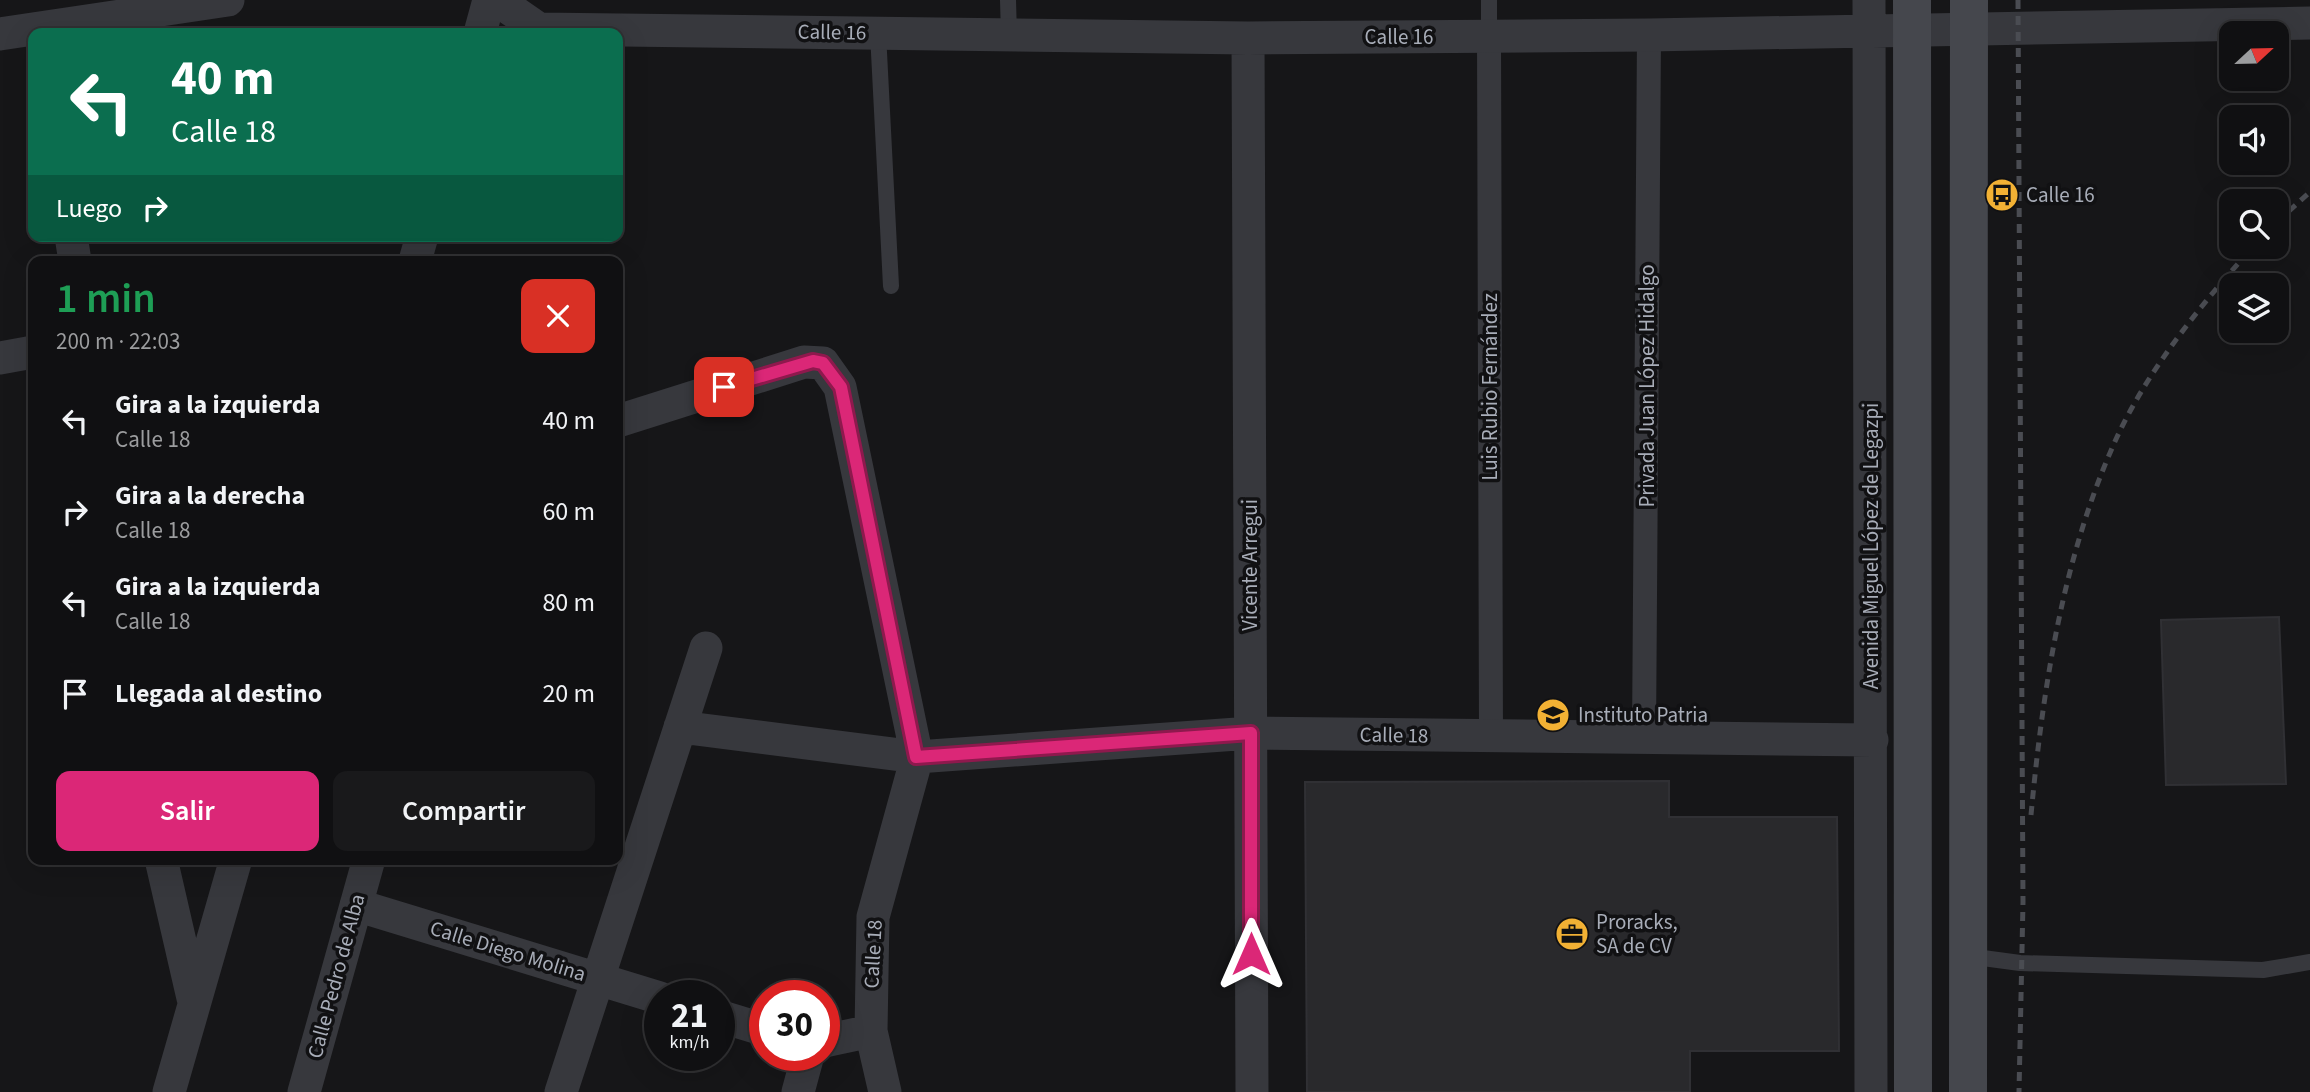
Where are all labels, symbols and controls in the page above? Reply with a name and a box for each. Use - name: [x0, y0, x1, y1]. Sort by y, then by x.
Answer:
- street label: Calle 16: [797, 16, 867, 48]
- north arrow: [2219, 21, 2289, 91]
- map controls: [2219, 21, 2289, 343]
- street label: Calle 16: [1365, 22, 1433, 52]
- text: 40 m: [171, 44, 275, 114]
- icon: left: [56, 56, 147, 147]
- button: sound: [2219, 105, 2289, 175]
- text: Calle 18: [171, 109, 276, 155]
- bus stop icon: Calle 16: [1983, 176, 2021, 214]
- place label: Calle 16: [2026, 180, 2095, 210]
- icon: right: [136, 189, 174, 227]
- button: search: [2219, 189, 2289, 259]
- text: Luego: [56, 190, 122, 227]
- street label: Privada Juan López Hidalgo: [1632, 264, 1662, 508]
- text: 1 min: [56, 269, 156, 329]
- button: layers: [2219, 273, 2289, 343]
- button: close: [521, 279, 595, 353]
- street label: Luis Rubio Fernández: [1475, 293, 1505, 481]
- text: 200 m · 22:03: [56, 325, 180, 358]
- pin: [694, 357, 754, 417]
- icon: arrive: [705, 368, 743, 406]
- text: Gira a la izquierda: [115, 386, 320, 423]
- icon: left: [56, 402, 94, 440]
- text: 40 m: [542, 402, 595, 439]
- street label: Avenida Miguel López de Legazpi: [1856, 403, 1886, 689]
- text: Calle 18: [115, 423, 190, 456]
- text: Gira a la derecha: [115, 477, 305, 514]
- icon: right: [56, 493, 94, 531]
- text: 60 m: [542, 493, 595, 530]
- street label: Vicente Arregui: [1235, 499, 1265, 631]
- text: Calle 18: [115, 514, 190, 547]
- text: Gira a la izquierda: [115, 568, 320, 605]
- icon: left: [56, 584, 94, 622]
- text: 80 m: [542, 584, 595, 621]
- text: Calle 18: [115, 605, 190, 638]
- icon: arrive: [56, 675, 94, 713]
- text: Llegada al destino: [115, 675, 322, 712]
- text: 20 m: [542, 675, 595, 712]
- school or university icon: Instituto Patria: [1534, 696, 1572, 734]
- place label: Instituto Patria: [1578, 700, 1708, 730]
- street label: Calle 18: [1359, 719, 1429, 751]
- button: Salir: [56, 771, 319, 851]
- button: Compartir: [333, 771, 595, 851]
- street label: Calle Pedro de Alba: [300, 891, 372, 1061]
- place label: Proracks, SA de CV: [1596, 907, 1678, 961]
- street label: Calle Diego Molina: [426, 913, 590, 989]
- office icon: Proracks, SA de CV: [1553, 915, 1591, 953]
- position arrow: [1214, 917, 1288, 991]
- street label: Calle 18: [856, 919, 890, 989]
- speed limit sign: 30: [749, 980, 840, 1071]
- text: 21: [671, 991, 708, 1041]
- text: km/h: [670, 1030, 709, 1055]

